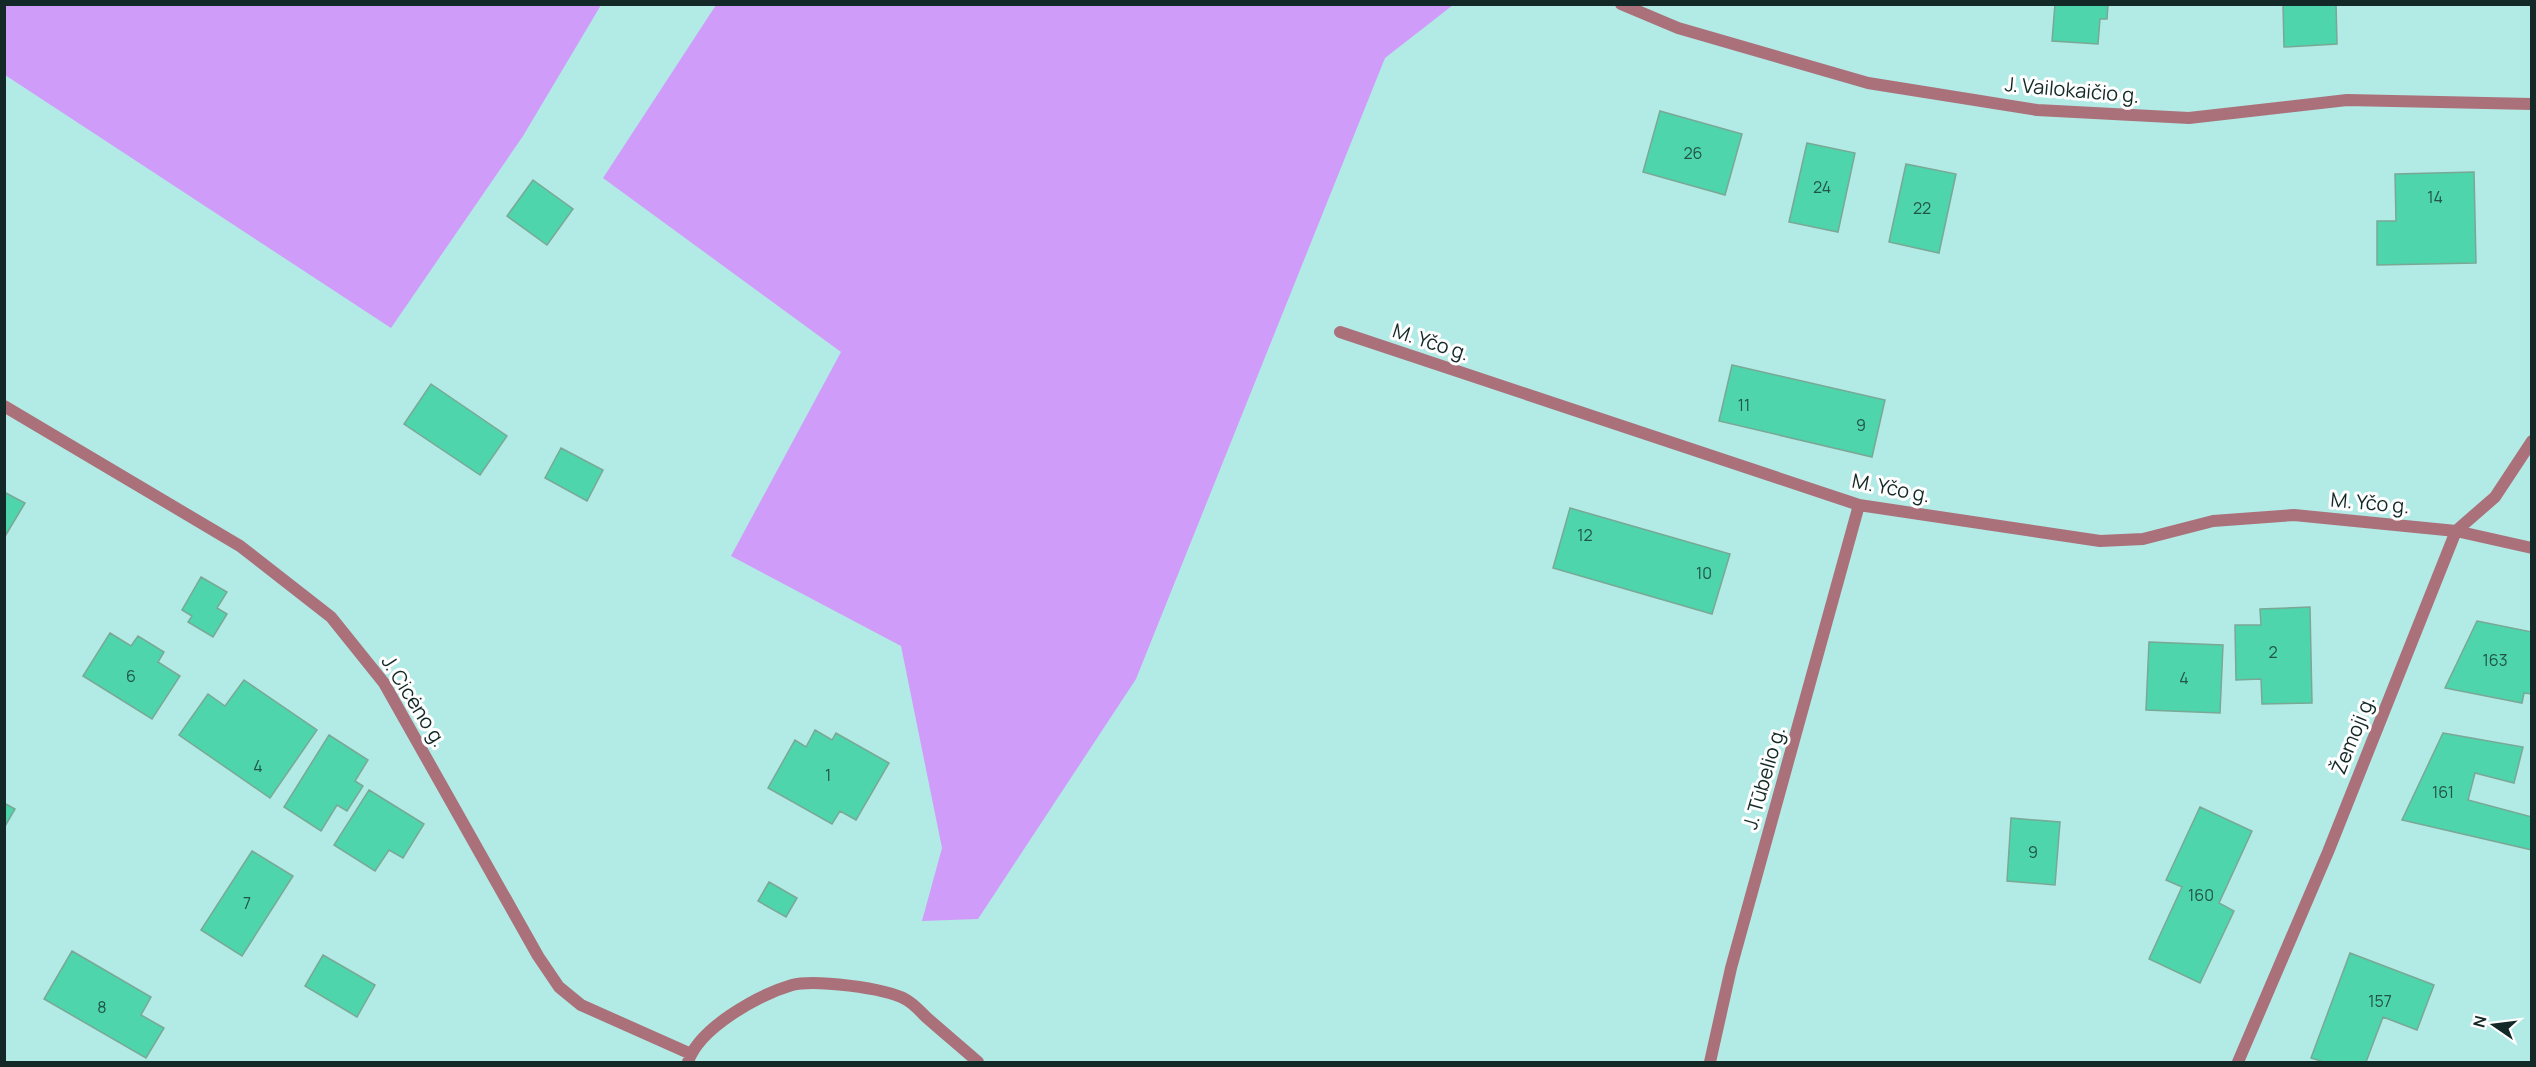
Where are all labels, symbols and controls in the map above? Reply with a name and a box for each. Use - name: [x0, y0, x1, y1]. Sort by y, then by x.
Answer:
- street label: J. Vailokaičio g.: [2004, 70, 2140, 109]
- house number: 26: [1683, 142, 1703, 164]
- house number: 24: [1813, 176, 1831, 198]
- house number: 14: [2427, 186, 2443, 208]
- house number: 22: [1913, 197, 1931, 219]
- street label: M. Yčo g.: [1389, 316, 1473, 367]
- house number: 11: [1738, 394, 1750, 416]
- house number: 9: [1856, 414, 1866, 436]
- street label: M. Yčo g.: [1850, 467, 1932, 508]
- street label: M. Yčo g.: [2330, 486, 2411, 519]
- house number: 12: [1577, 524, 1593, 546]
- house number: 10: [1696, 562, 1712, 584]
- house number: 2: [2268, 641, 2278, 663]
- house number: 163: [2482, 649, 2508, 671]
- street label: J. Cicėno g.: [376, 650, 453, 752]
- house number: 6: [126, 665, 136, 687]
- house number: 4: [2179, 667, 2189, 689]
- street label: Žemoji g.: [2324, 691, 2381, 778]
- street label: J. Tūbelio g.: [1736, 723, 1791, 832]
- house number: 4: [253, 755, 263, 777]
- house number: 1: [825, 764, 831, 786]
- house number: 161: [2432, 781, 2454, 803]
- house number: 9: [2028, 841, 2038, 863]
- house number: 160: [2188, 884, 2214, 906]
- house number: 7: [243, 892, 251, 914]
- house number: 157: [2368, 990, 2392, 1012]
- north arrow: [2464, 995, 2524, 1055]
- house number: 8: [97, 996, 107, 1018]
- text: N: [2467, 1013, 2492, 1030]

